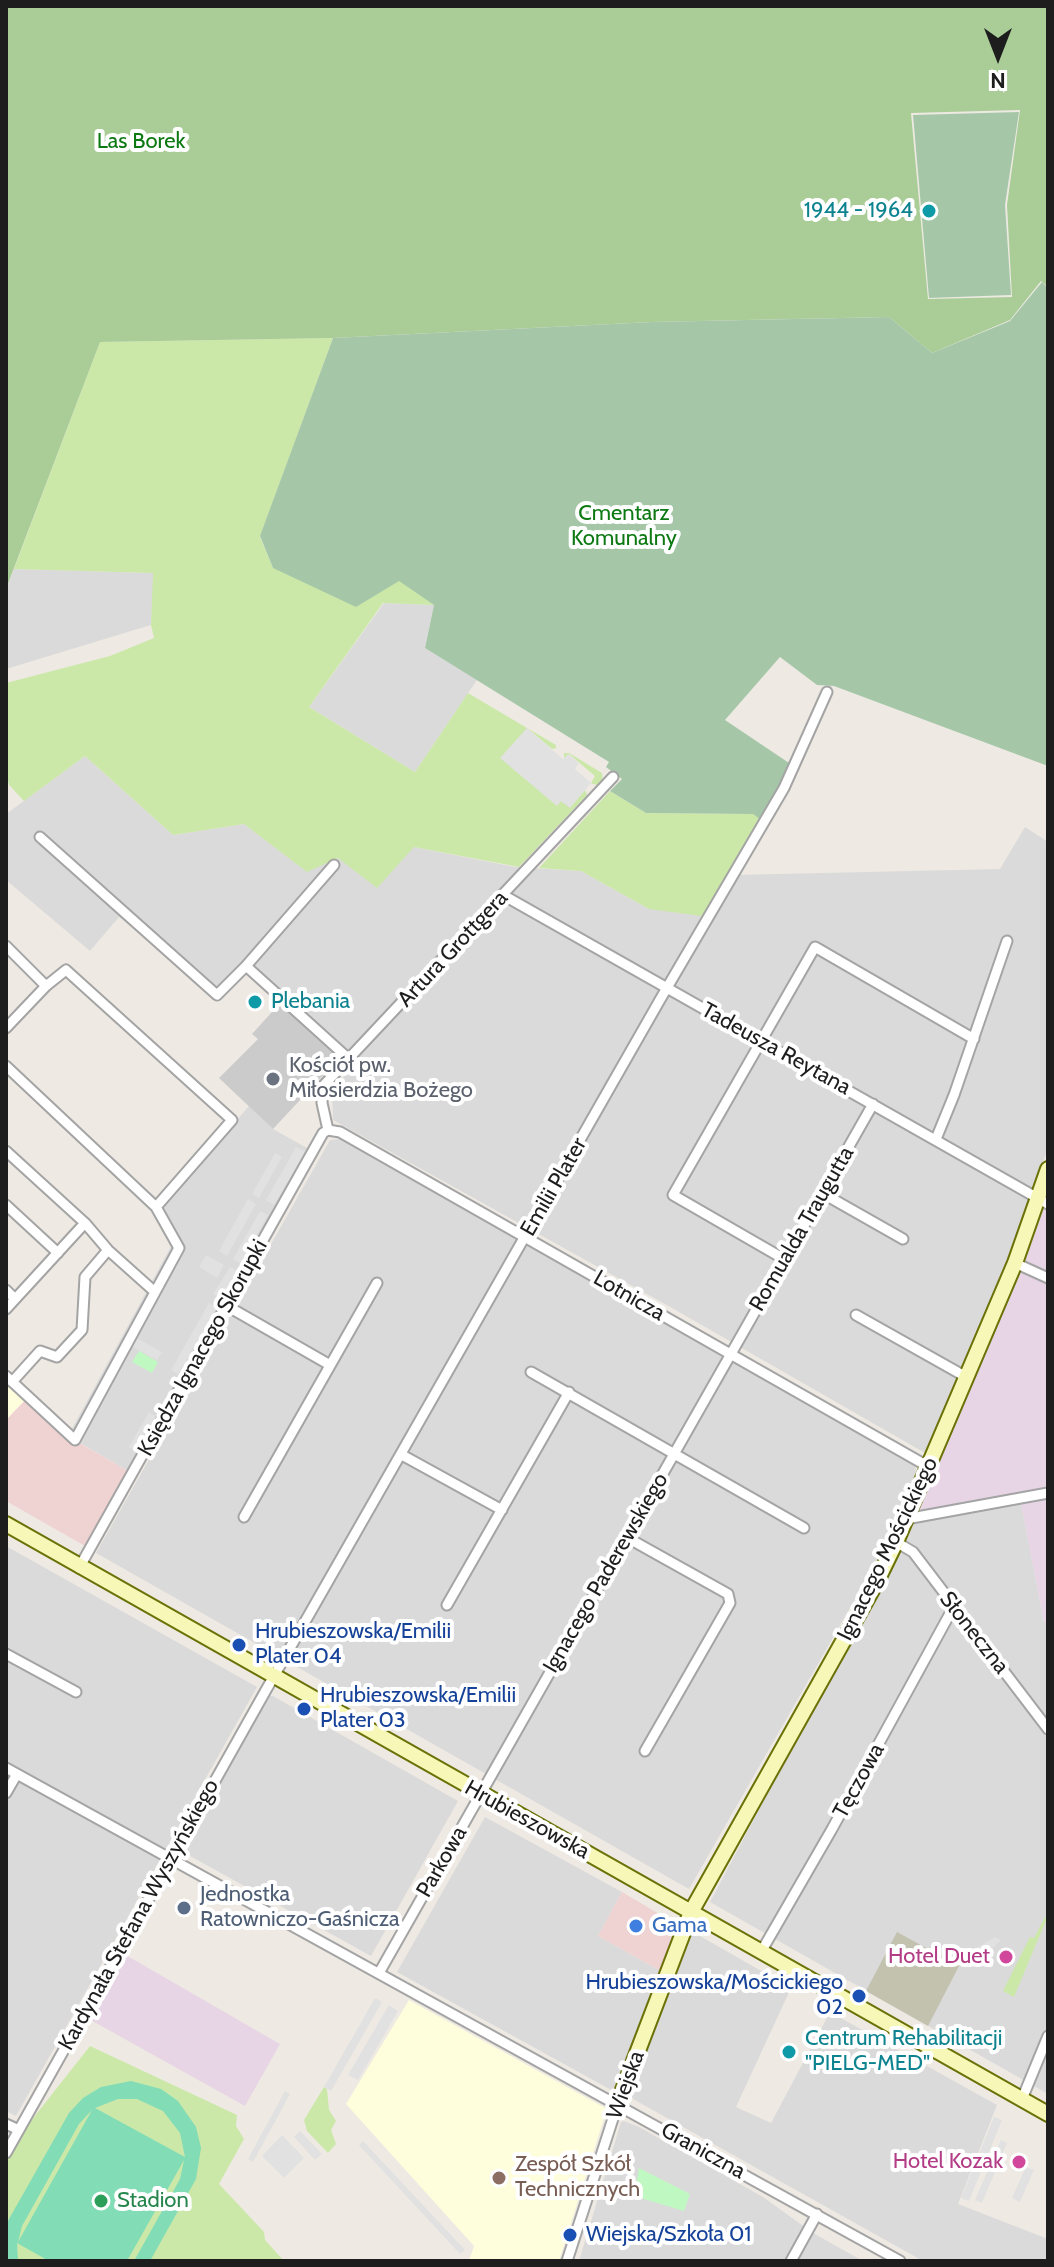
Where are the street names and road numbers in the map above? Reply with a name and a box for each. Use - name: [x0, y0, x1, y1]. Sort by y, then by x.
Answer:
- street label: Artura Grottgera: [392, 885, 514, 1013]
- street label: Tadeusza Reytana: [697, 997, 855, 1101]
- street label: Emilii Plater: [515, 1133, 593, 1241]
- street label: Romualda Traugutta: [744, 1142, 860, 1316]
- street label: Księdza Ignacego Skorupki: [132, 1235, 274, 1461]
- street label: Lotnicza: [589, 1265, 669, 1327]
- street label: Ignacego Mościckiego: [832, 1453, 944, 1645]
- street label: Ignacego Paderewskiego: [538, 1468, 674, 1678]
- street label: Słoneczna: [934, 1587, 1014, 1679]
- street label: Tęczowa: [828, 1739, 890, 1823]
- street label: Kardynała Stefana Wyszyńskiego: [53, 1775, 225, 2055]
- street label: Hrubieszowska: [460, 1775, 594, 1865]
- street label: Parkowa: [411, 1822, 473, 1902]
- street label: Wiejska: [602, 2047, 650, 2123]
- street label: Graniczna: [656, 2117, 750, 2185]

